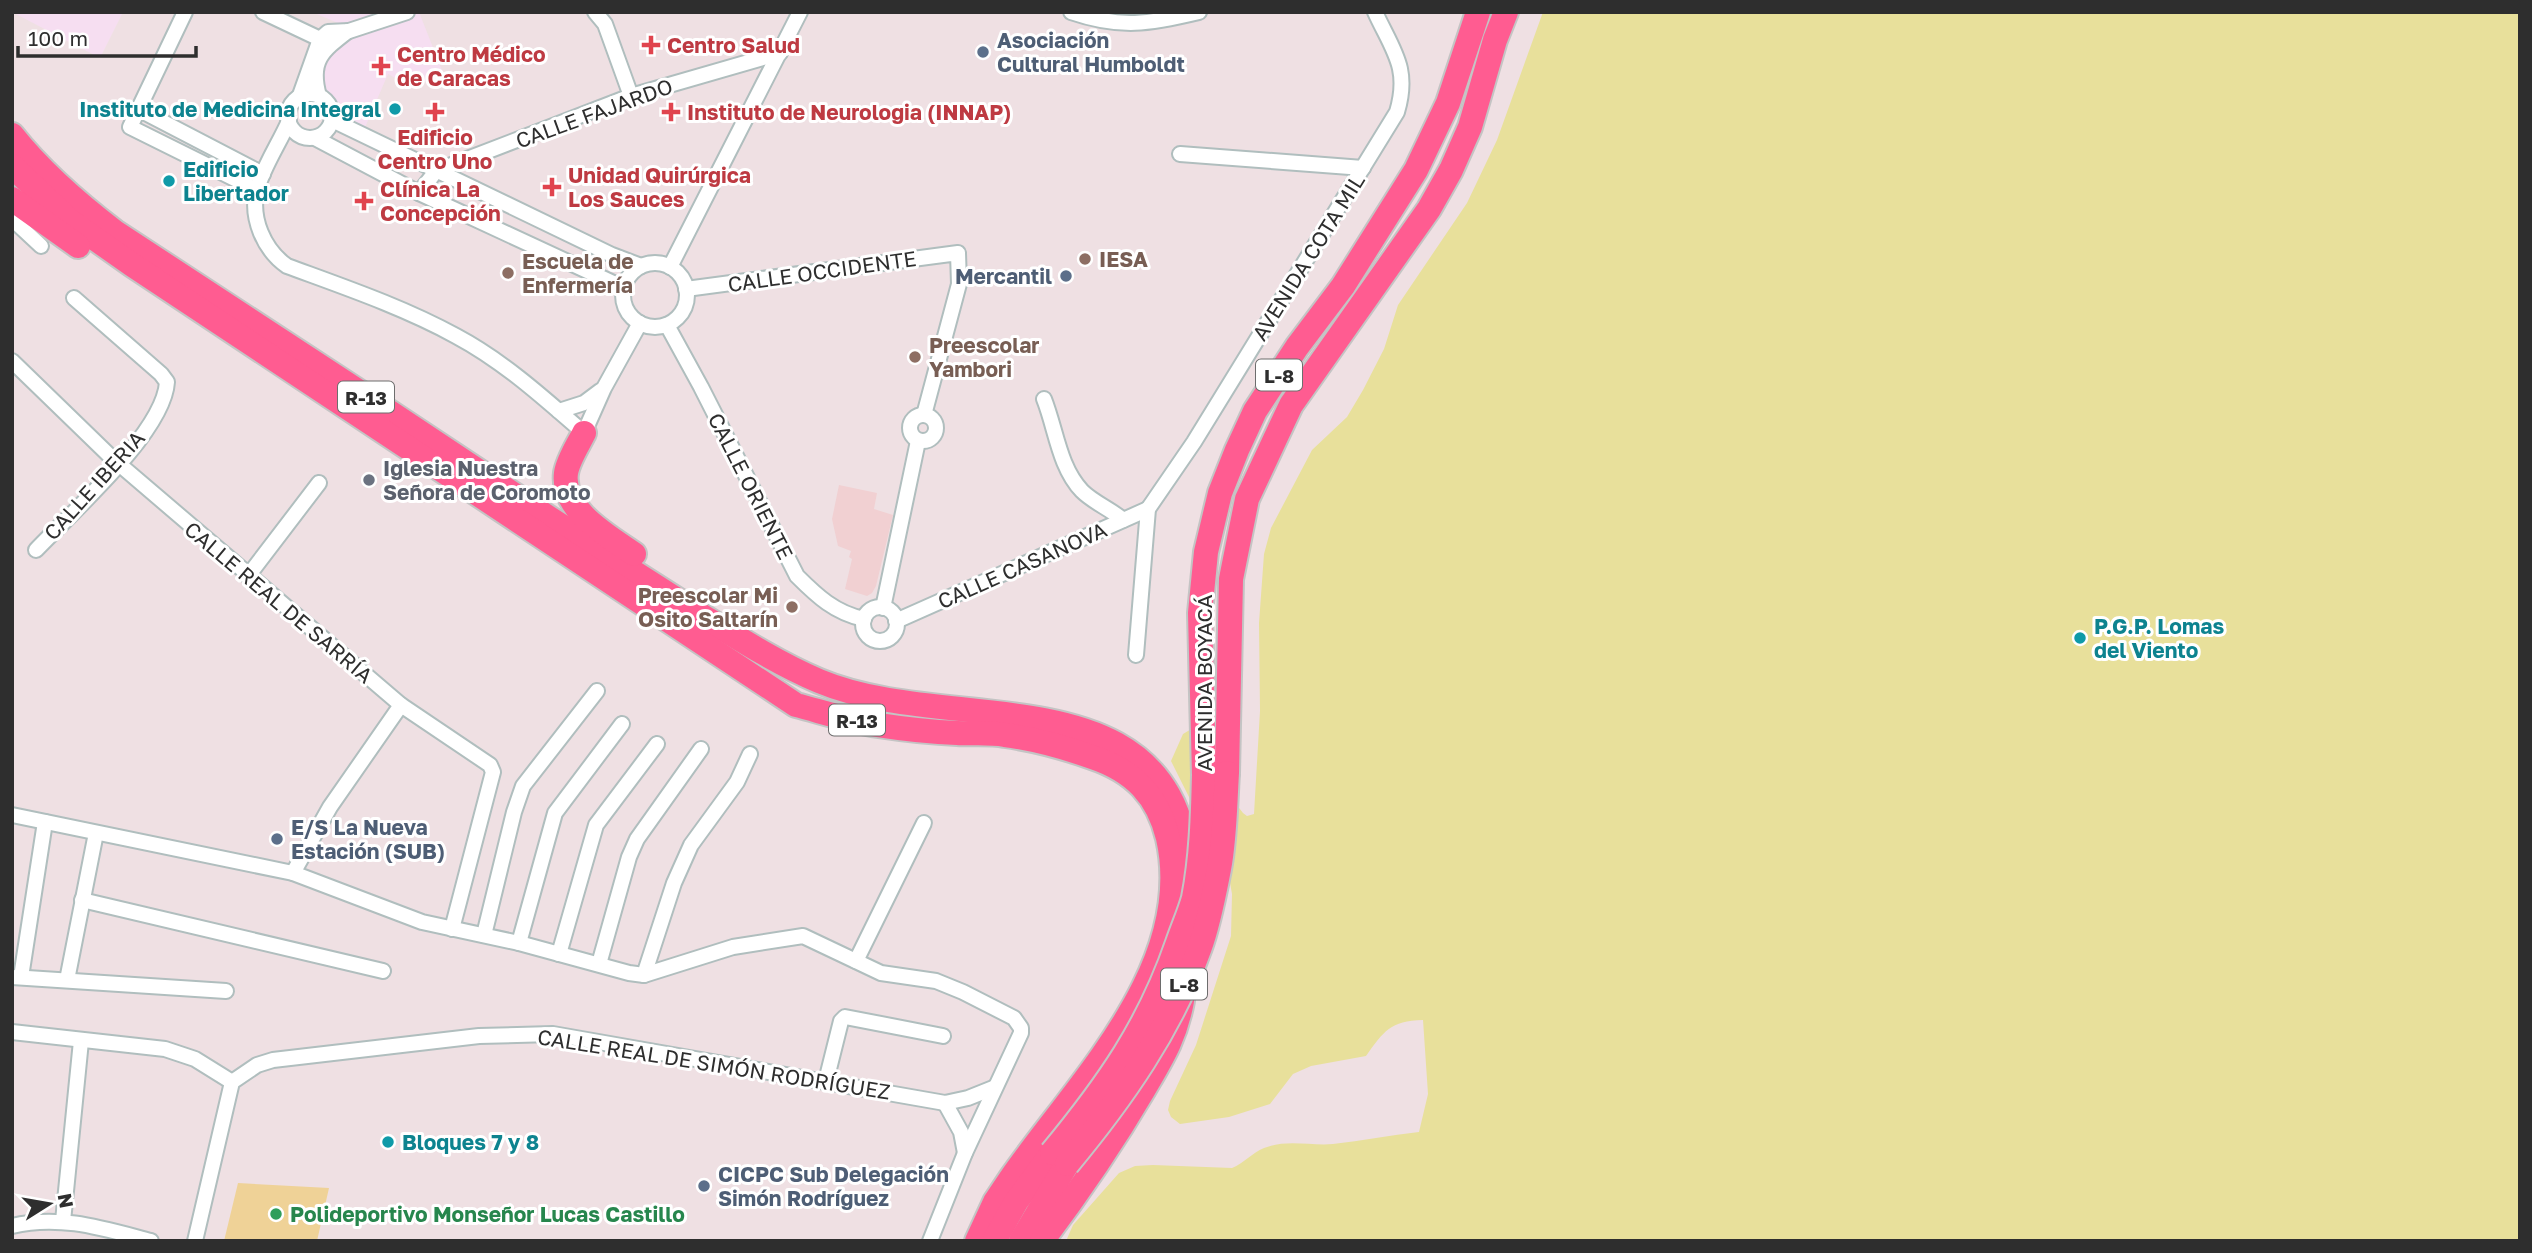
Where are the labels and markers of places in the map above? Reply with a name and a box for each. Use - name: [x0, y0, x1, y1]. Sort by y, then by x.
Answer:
- place label: Asociación Cultural Humboldt: [997, 27, 1185, 77]
- place label: Centro Salud: [667, 32, 800, 58]
- marker: Centro Salud: [641, 35, 661, 55]
- place label: Centro Médico de Caracas: [397, 41, 546, 91]
- marker: Asociación Cultural Humboldt: [975, 44, 991, 60]
- marker: Centro Médico de Caracas: [371, 56, 391, 76]
- place label: Instituto de Medicina Integral: [79, 96, 381, 122]
- place label: Instituto de Neurologia (INNAP): [687, 99, 1011, 125]
- marker: Instituto de Medicina Integral: [387, 101, 403, 117]
- marker: Edificio Centro Uno: [425, 102, 445, 122]
- marker: Instituto de Neurologia (INNAP): [661, 102, 681, 122]
- place label: Edificio Centro Uno: [378, 124, 492, 174]
- place label: Edificio Libertador: [183, 156, 289, 206]
- place label: Unidad Quirúrgica Los Sauces: [568, 162, 751, 212]
- marker: Edificio Libertador: [161, 173, 177, 189]
- place label: Clínica La Concepción: [380, 176, 501, 226]
- marker: Unidad Quirúrgica Los Sauces: [542, 177, 562, 197]
- marker: Clínica La Concepción: [354, 191, 374, 211]
- place label: IESA: [1099, 246, 1148, 272]
- place label: Escuela de Enfermería: [522, 248, 634, 298]
- marker: IESA: [1077, 251, 1093, 267]
- place label: Mercantil: [955, 263, 1052, 289]
- marker: Escuela de Enfermería: [500, 265, 516, 281]
- marker: Mercantil: [1058, 268, 1074, 284]
- place label: Preescolar Yambori: [929, 332, 1040, 382]
- marker: Preescolar Yambori: [907, 349, 923, 365]
- place label: Iglesia Nuestra Señora de Coromoto: [383, 455, 590, 505]
- marker: Iglesia Nuestra Señora de Coromoto: [361, 472, 377, 488]
- place label: Preescolar Mi Osito Saltarín: [638, 582, 778, 632]
- marker: Preescolar Mi Osito Saltarín: [784, 599, 800, 615]
- place label: P.G.P. Lomas del Viento: [2094, 613, 2224, 663]
- marker: P.G.P. Lomas del Viento: [2072, 630, 2088, 646]
- place label: E/S La Nueva Estación (SUB): [291, 814, 445, 864]
- marker: E/S La Nueva Estación (SUB): [269, 831, 285, 847]
- place label: Bloques 7 y 8: [402, 1129, 539, 1155]
- marker: Bloques 7 y 8: [380, 1134, 396, 1150]
- place label: CICPC Sub Delegación Simón Rodríguez: [718, 1161, 949, 1211]
- marker: CICPC Sub Delegación Simón Rodríguez: [696, 1178, 712, 1194]
- place label: Polideportivo Monseñor Lucas Castillo: [290, 1201, 685, 1227]
- marker: Polideportivo Monseñor Lucas Castillo: [268, 1206, 284, 1222]

